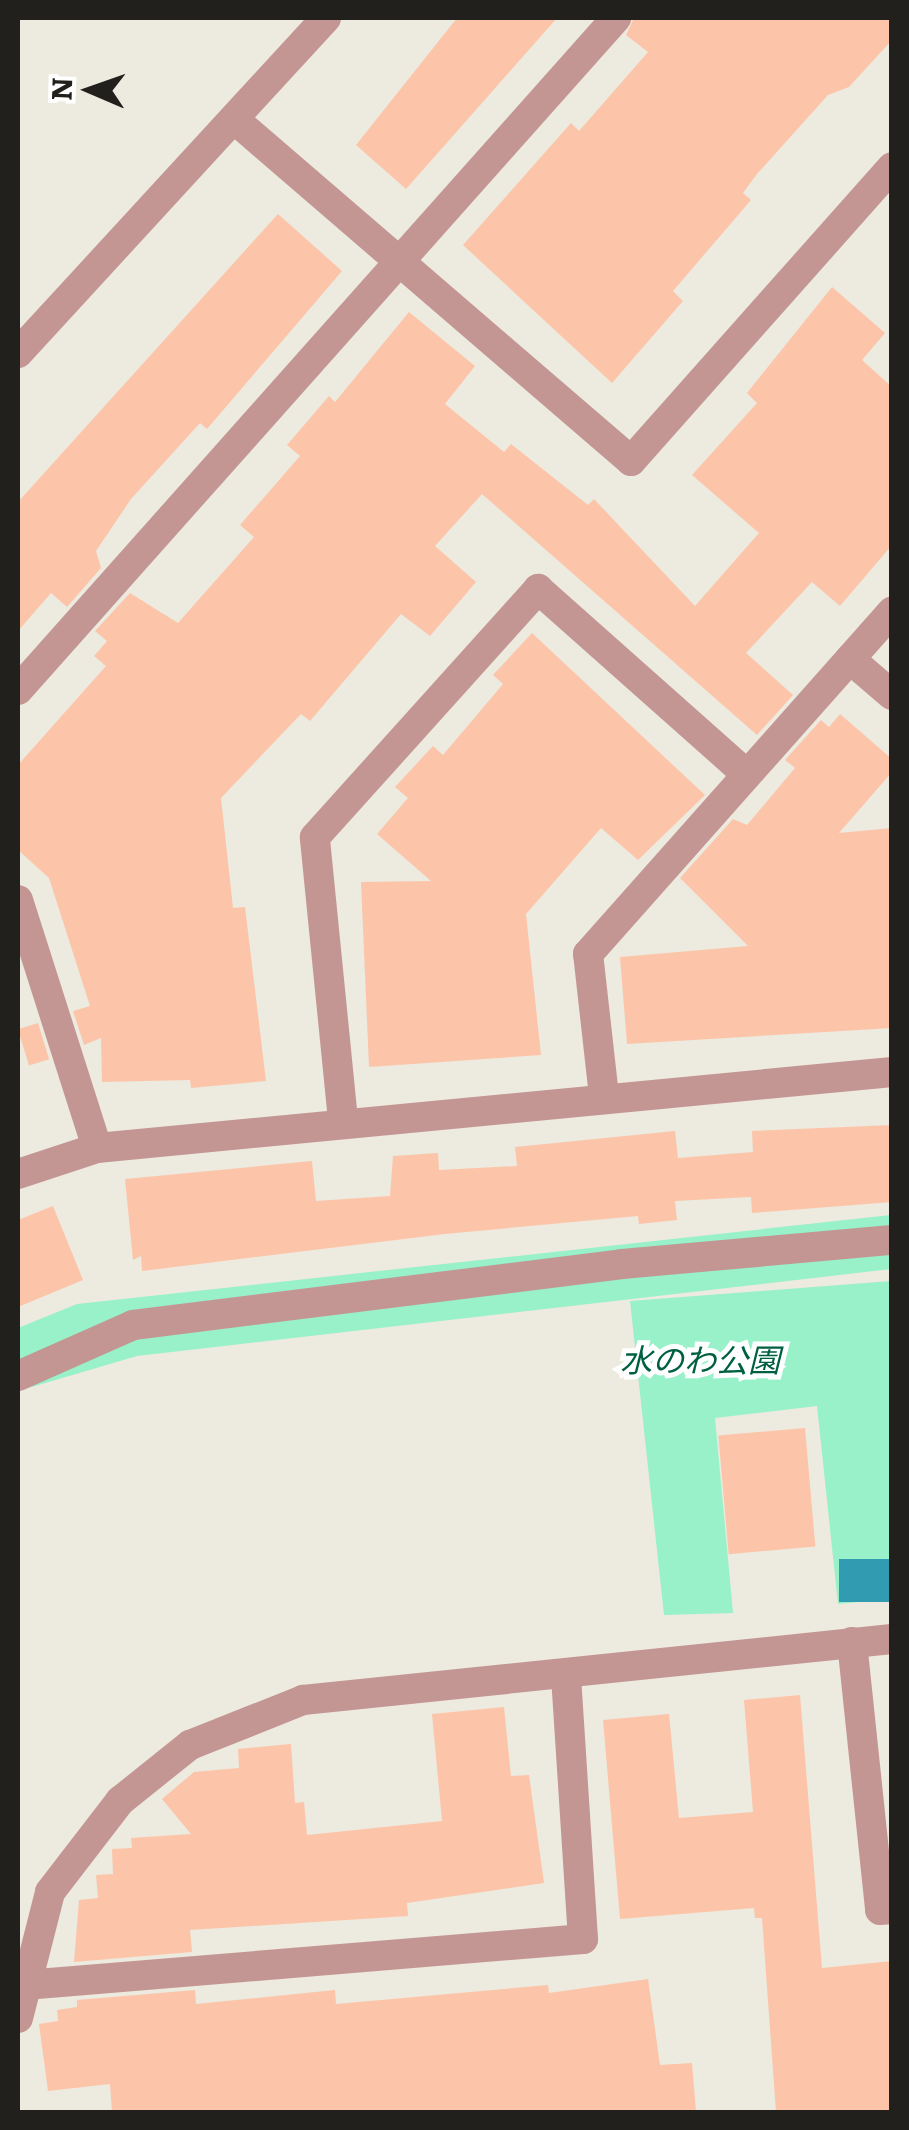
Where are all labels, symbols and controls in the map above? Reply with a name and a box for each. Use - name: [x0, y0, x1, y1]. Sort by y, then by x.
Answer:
- north arrow: [40, 40, 140, 140]
- text: N: [39, 76, 81, 101]
- park label: 水のわ公園: [620, 1339, 780, 1377]

